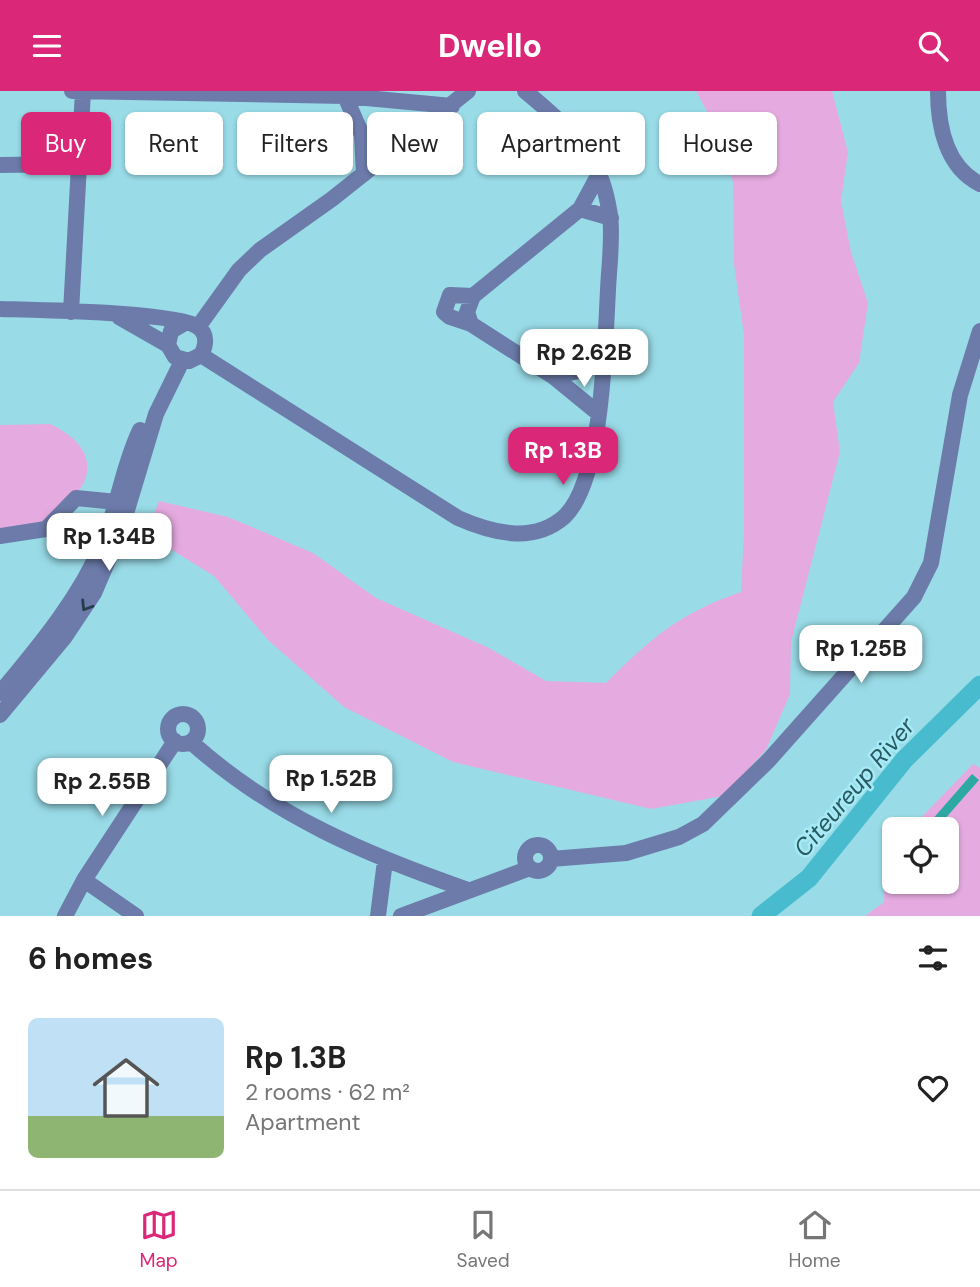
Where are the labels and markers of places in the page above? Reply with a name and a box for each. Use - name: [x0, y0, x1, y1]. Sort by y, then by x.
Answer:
- pin: Rp 2.62B: [512, 329, 656, 389]
- pin: Rp 1.3B: [498, 427, 628, 487]
- pin: Rp 1.34B: [37, 513, 181, 573]
- pin: Rp 1.25B: [789, 625, 933, 685]
- pin: Rp 1.52B: [259, 755, 403, 815]
- pin: Rp 2.55B: [30, 759, 174, 818]

